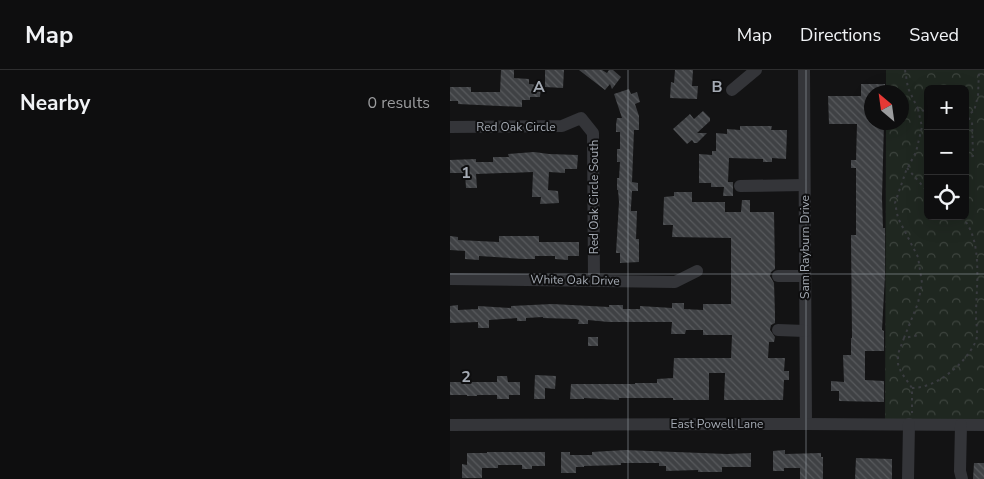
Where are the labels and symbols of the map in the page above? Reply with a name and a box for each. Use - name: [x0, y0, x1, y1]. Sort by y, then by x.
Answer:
- text: A: [533, 76, 545, 98]
- text: B: [711, 76, 723, 98]
- north arrow: [864, 85, 909, 130]
- street label: Red Oak Circle: [476, 119, 556, 135]
- street label: Red Oak Circle South: [586, 140, 602, 254]
- text: 1: [461, 162, 471, 184]
- street label: Sam Rayburn Drive: [797, 195, 813, 299]
- street label: White Oak Drive: [530, 271, 620, 289]
- text: 2: [461, 366, 471, 388]
- street label: East Powell Lane: [671, 416, 763, 432]

